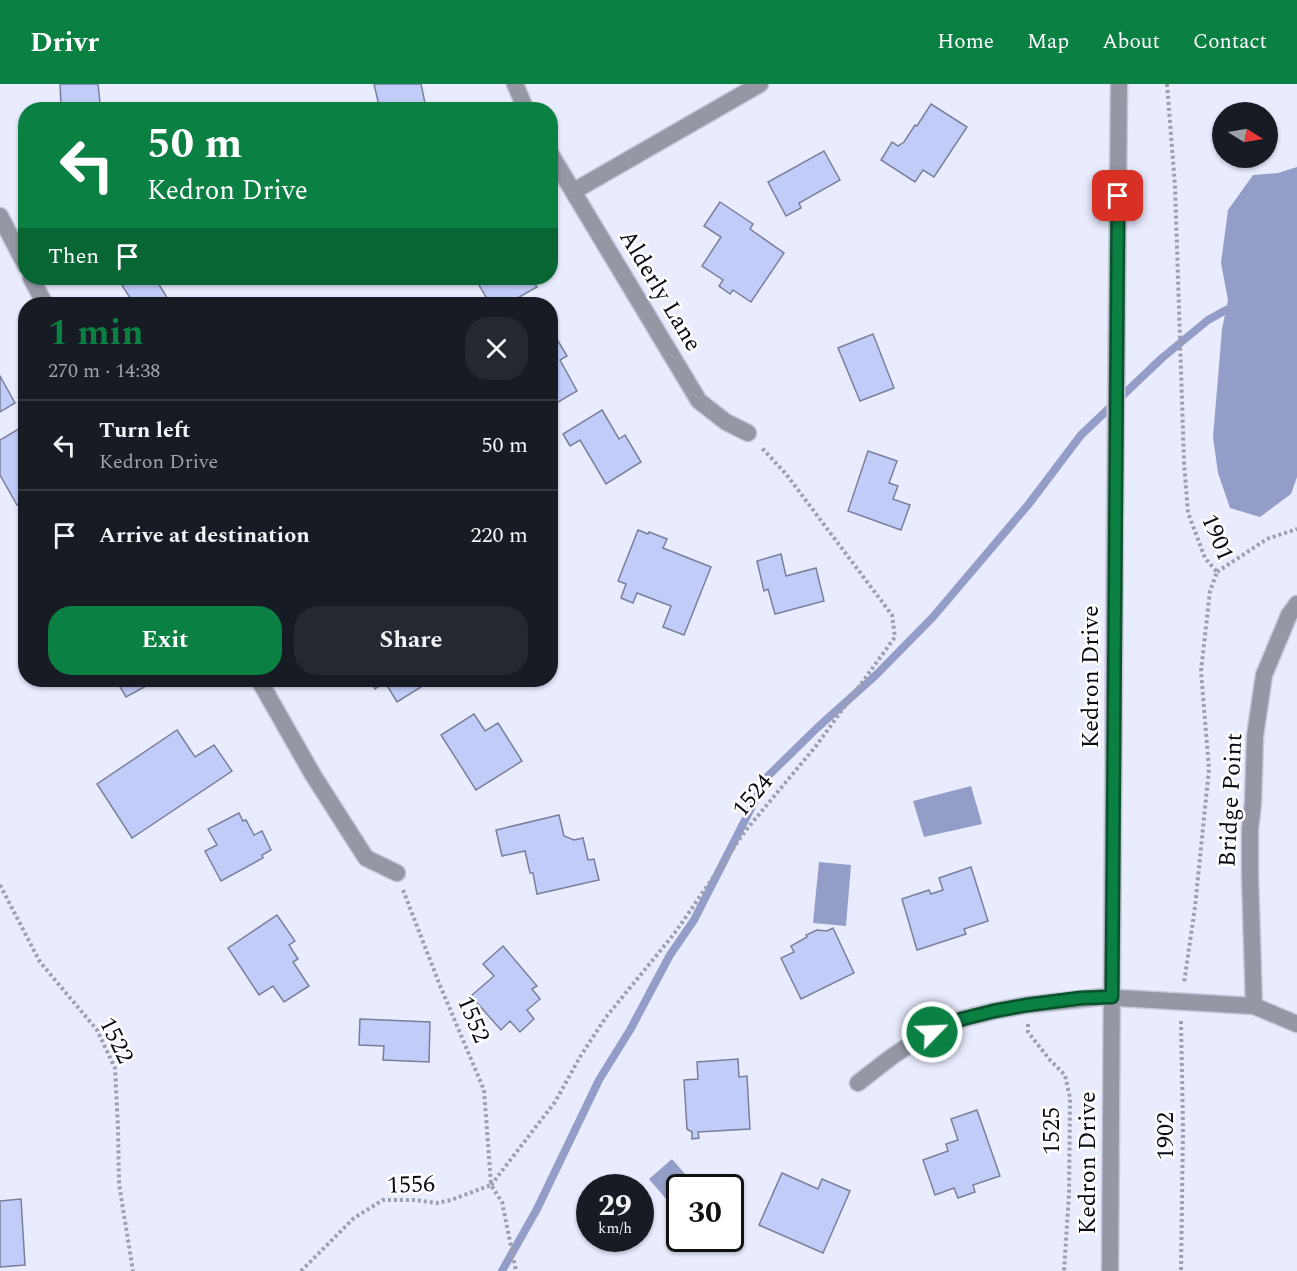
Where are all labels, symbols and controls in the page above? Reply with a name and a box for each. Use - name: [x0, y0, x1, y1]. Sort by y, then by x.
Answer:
- text: Drivr: [30, 21, 99, 64]
- text: Home: [937, 26, 994, 58]
- text: Map: [1027, 26, 1069, 58]
- text: About: [1102, 26, 1160, 58]
- text: Contact: [1193, 26, 1267, 58]
- north arrow: [1212, 102, 1278, 168]
- map controls: [1212, 102, 1278, 168]
- text: 50 m: [147, 113, 242, 176]
- icon: left: [48, 126, 126, 204]
- text: Kedron Drive: [147, 170, 308, 212]
- pin: [1092, 170, 1143, 221]
- icon: arrive: [1101, 179, 1134, 212]
- street label: Alderly Lane: [610, 223, 711, 358]
- text: Then: [48, 240, 99, 273]
- icon: arrive: [111, 240, 144, 273]
- text: 1 min: [48, 306, 144, 361]
- button: close: [465, 317, 528, 380]
- text: 270 m · 14:38: [48, 356, 160, 386]
- text: Turn left: [99, 414, 191, 447]
- icon: left: [48, 429, 81, 462]
- text: 50 m: [482, 429, 528, 462]
- text: Kedron Drive: [99, 447, 218, 477]
- street label: 1901: [1191, 508, 1243, 567]
- icon: arrive: [48, 519, 81, 552]
- text: Arrive at destination: [99, 519, 310, 552]
- text: 220 m: [471, 519, 528, 552]
- street label: Kedron Drive: [1073, 605, 1109, 749]
- button: Exit: [48, 606, 282, 675]
- button: Share: [294, 606, 528, 675]
- street label: Bridge Point: [1210, 732, 1252, 868]
- street label: 1524: [724, 766, 782, 826]
- street label: 1552: [447, 990, 499, 1049]
- position arrow: [900, 1000, 964, 1064]
- street label: 1522: [89, 1011, 143, 1070]
- street label: Kedron Drive: [1070, 1091, 1106, 1235]
- street label: 1525: [1034, 1107, 1070, 1155]
- street label: 1902: [1148, 1112, 1184, 1160]
- street label: 1556: [386, 1166, 436, 1204]
- speed limit sign: 30: [666, 1174, 744, 1252]
- text: 29: [598, 1183, 632, 1229]
- text: km/h: [598, 1217, 632, 1240]

